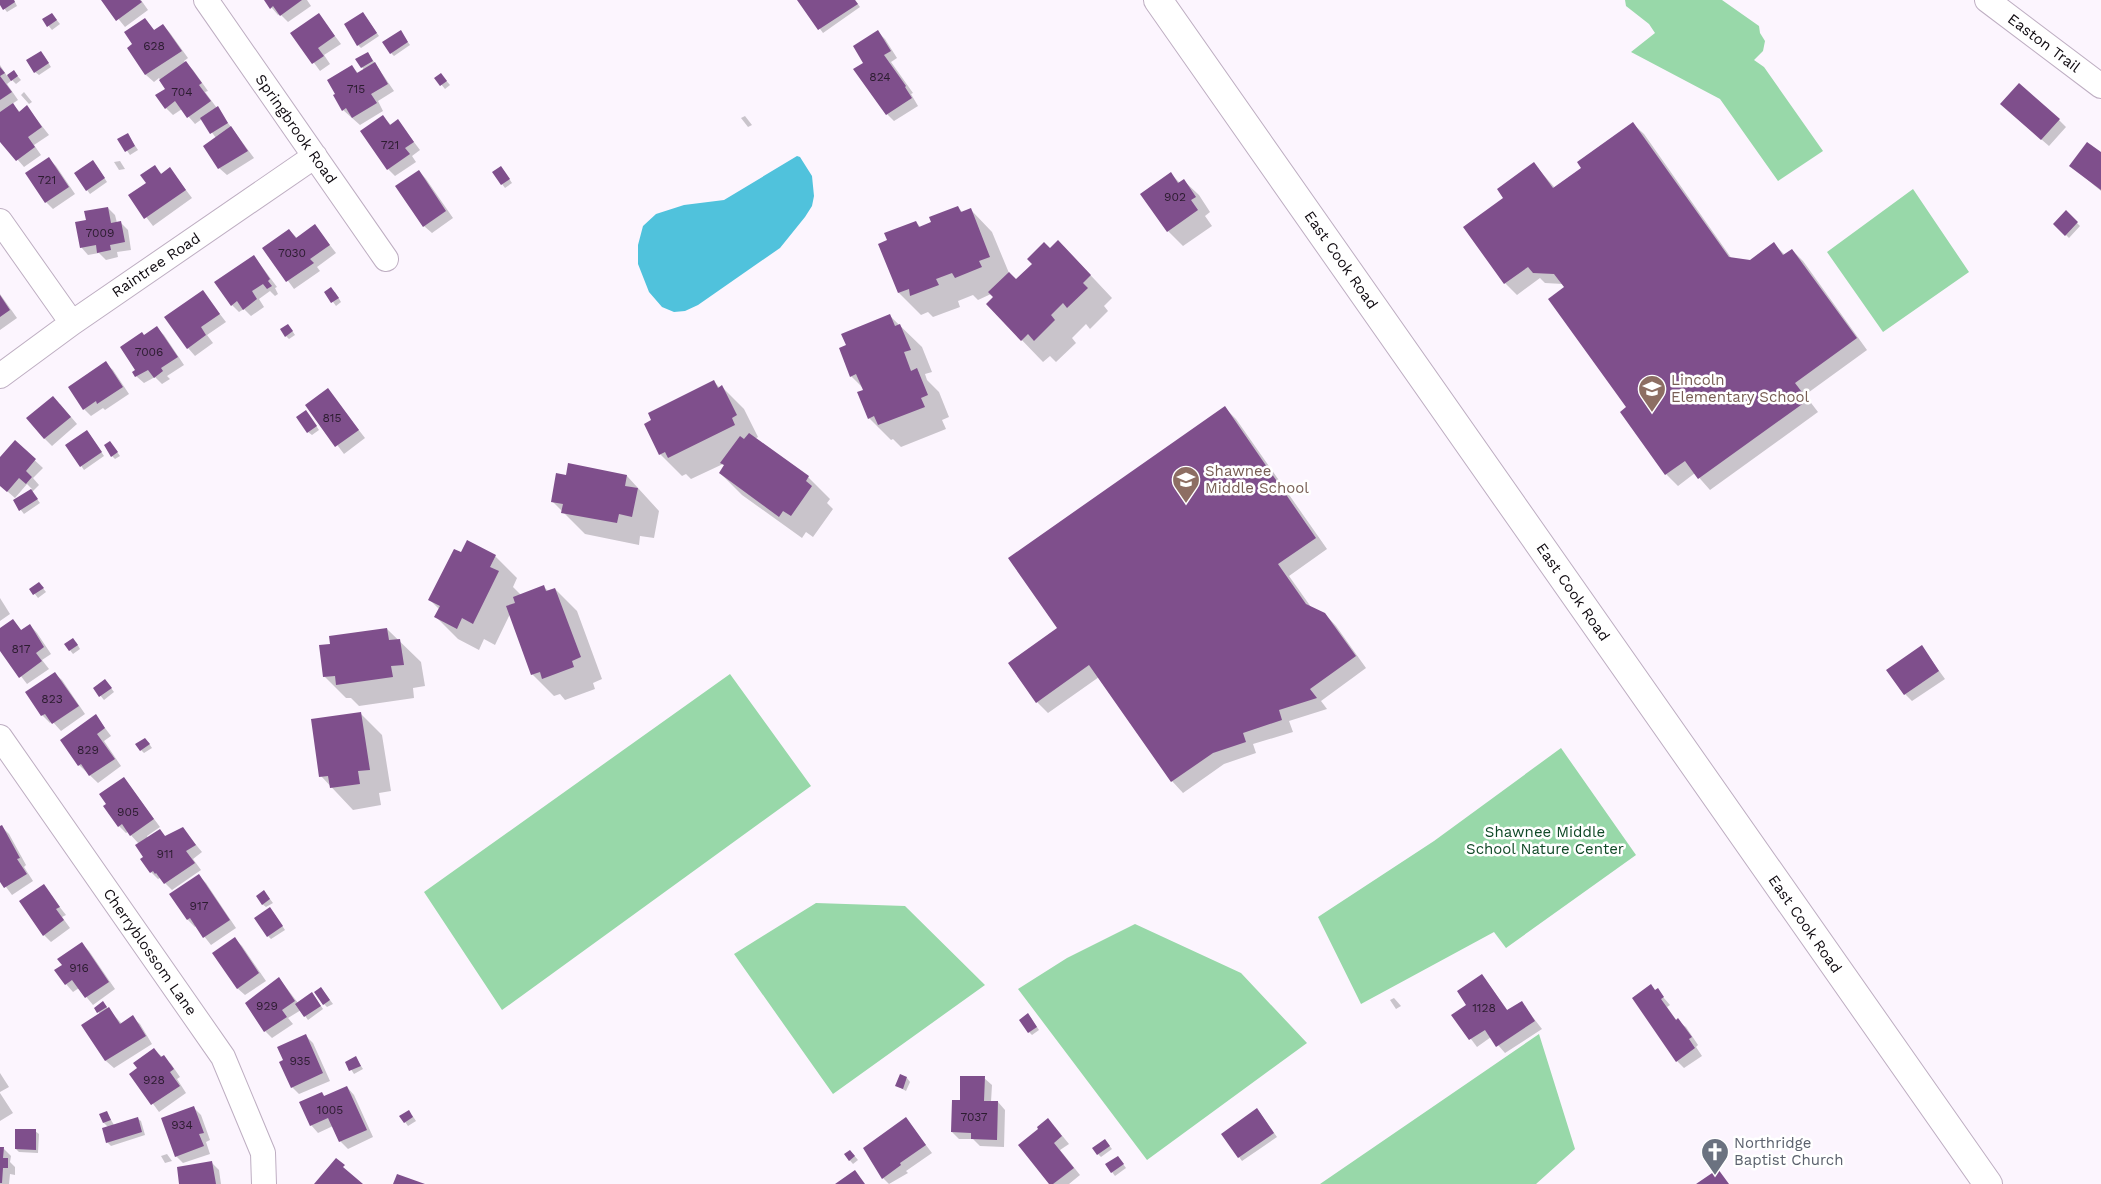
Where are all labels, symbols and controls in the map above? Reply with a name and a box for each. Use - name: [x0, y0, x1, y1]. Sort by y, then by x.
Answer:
- street label: Easton Trail: [2004, 10, 2084, 76]
- house number: 628: [143, 39, 165, 53]
- house number: 824: [869, 70, 891, 84]
- street label: Springbrook Road: [251, 71, 341, 187]
- house number: 715: [347, 82, 365, 96]
- house number: 704: [171, 85, 193, 99]
- house number: 721: [381, 138, 399, 152]
- house number: 721: [38, 173, 56, 187]
- house number: 902: [1164, 190, 1186, 204]
- street label: East Cook Road: [1300, 208, 1382, 312]
- house number: 7009: [86, 226, 114, 240]
- street label: Raintree Road: [108, 229, 204, 301]
- house number: 7030: [278, 246, 306, 260]
- house number: 7006: [135, 345, 163, 359]
- place label: Lincoln Elementary School: [1671, 371, 1810, 406]
- school or university icon: Lincoln Elementary School: [1637, 374, 1667, 413]
- house number: 815: [322, 411, 342, 425]
- place label: Shawnee Middle School: [1205, 462, 1309, 497]
- school or university icon: Shawnee Middle School: [1171, 465, 1201, 504]
- street label: East Cook Road: [1532, 540, 1614, 644]
- house number: 817: [12, 642, 31, 656]
- house number: 823: [41, 692, 63, 706]
- house number: 829: [77, 743, 99, 757]
- house number: 905: [117, 805, 139, 819]
- park label: Shawnee Middle School Nature Center: [1466, 823, 1624, 858]
- house number: 911: [157, 847, 173, 861]
- street label: East Cook Road: [1764, 872, 1846, 976]
- street label: Cherryblossom Lane: [99, 885, 201, 1019]
- house number: 917: [190, 899, 209, 913]
- house number: 916: [69, 961, 89, 975]
- house number: 929: [256, 999, 278, 1013]
- house number: 1128: [1472, 1001, 1496, 1015]
- house number: 935: [289, 1054, 311, 1068]
- house number: 928: [143, 1073, 165, 1087]
- house number: 1005: [317, 1103, 343, 1117]
- house number: 7037: [961, 1110, 988, 1124]
- house number: 934: [171, 1118, 193, 1132]
- place label: Northridge Baptist Church: [1734, 1134, 1844, 1169]
- church icon: Northridge Baptist Church: [1700, 1137, 1730, 1176]

